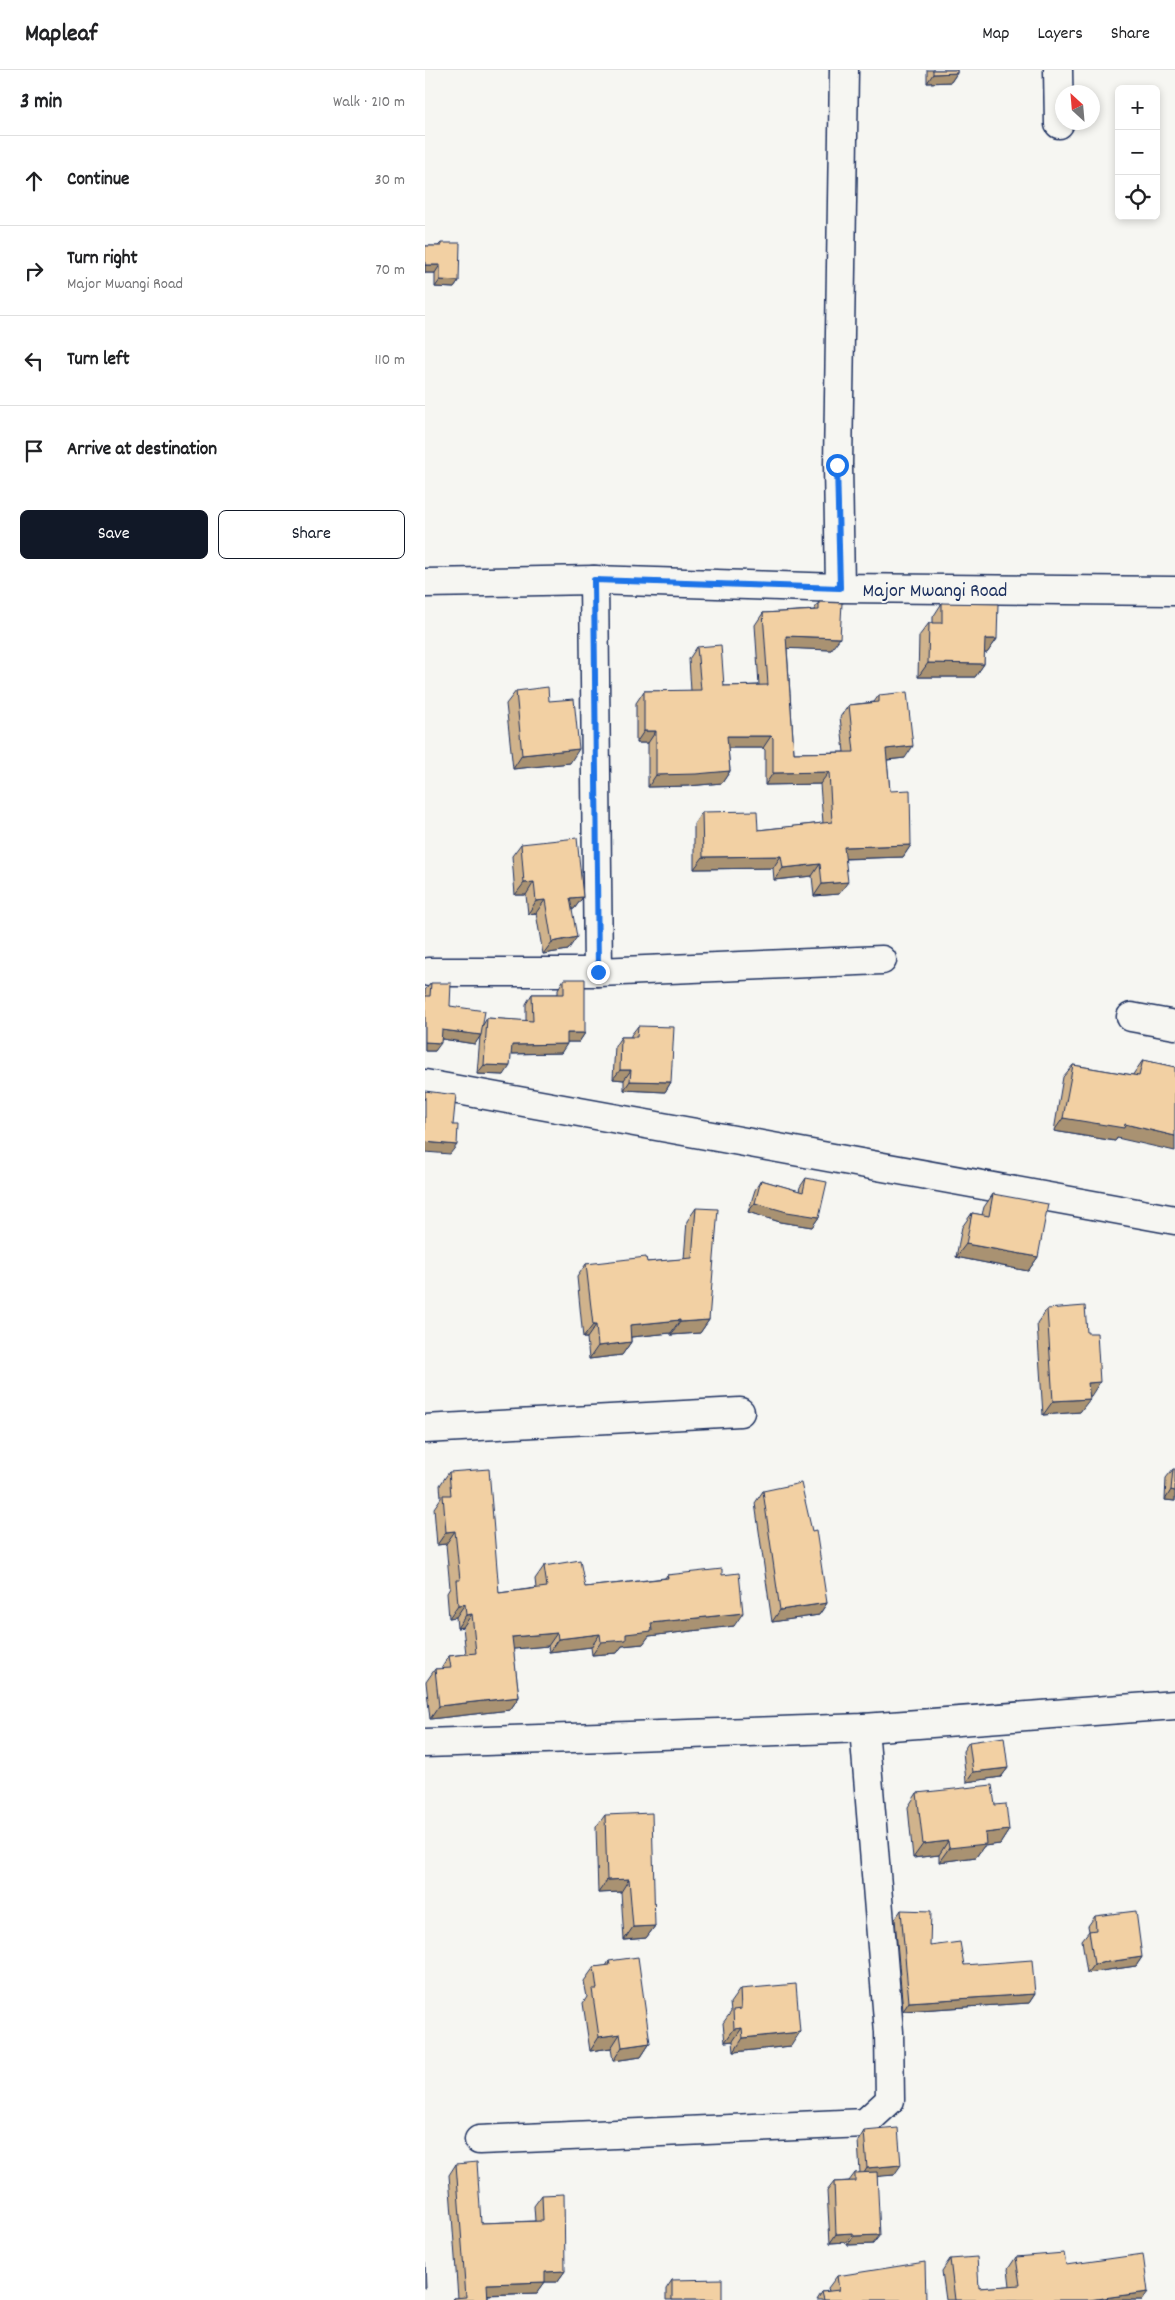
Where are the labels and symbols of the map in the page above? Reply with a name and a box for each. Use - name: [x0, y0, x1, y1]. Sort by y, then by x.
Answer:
- north arrow: [1055, 85, 1100, 130]
- route start: [826, 454, 849, 477]
- street label: Major Mwangi Road: [863, 578, 1007, 606]
- route end: [587, 961, 610, 984]

